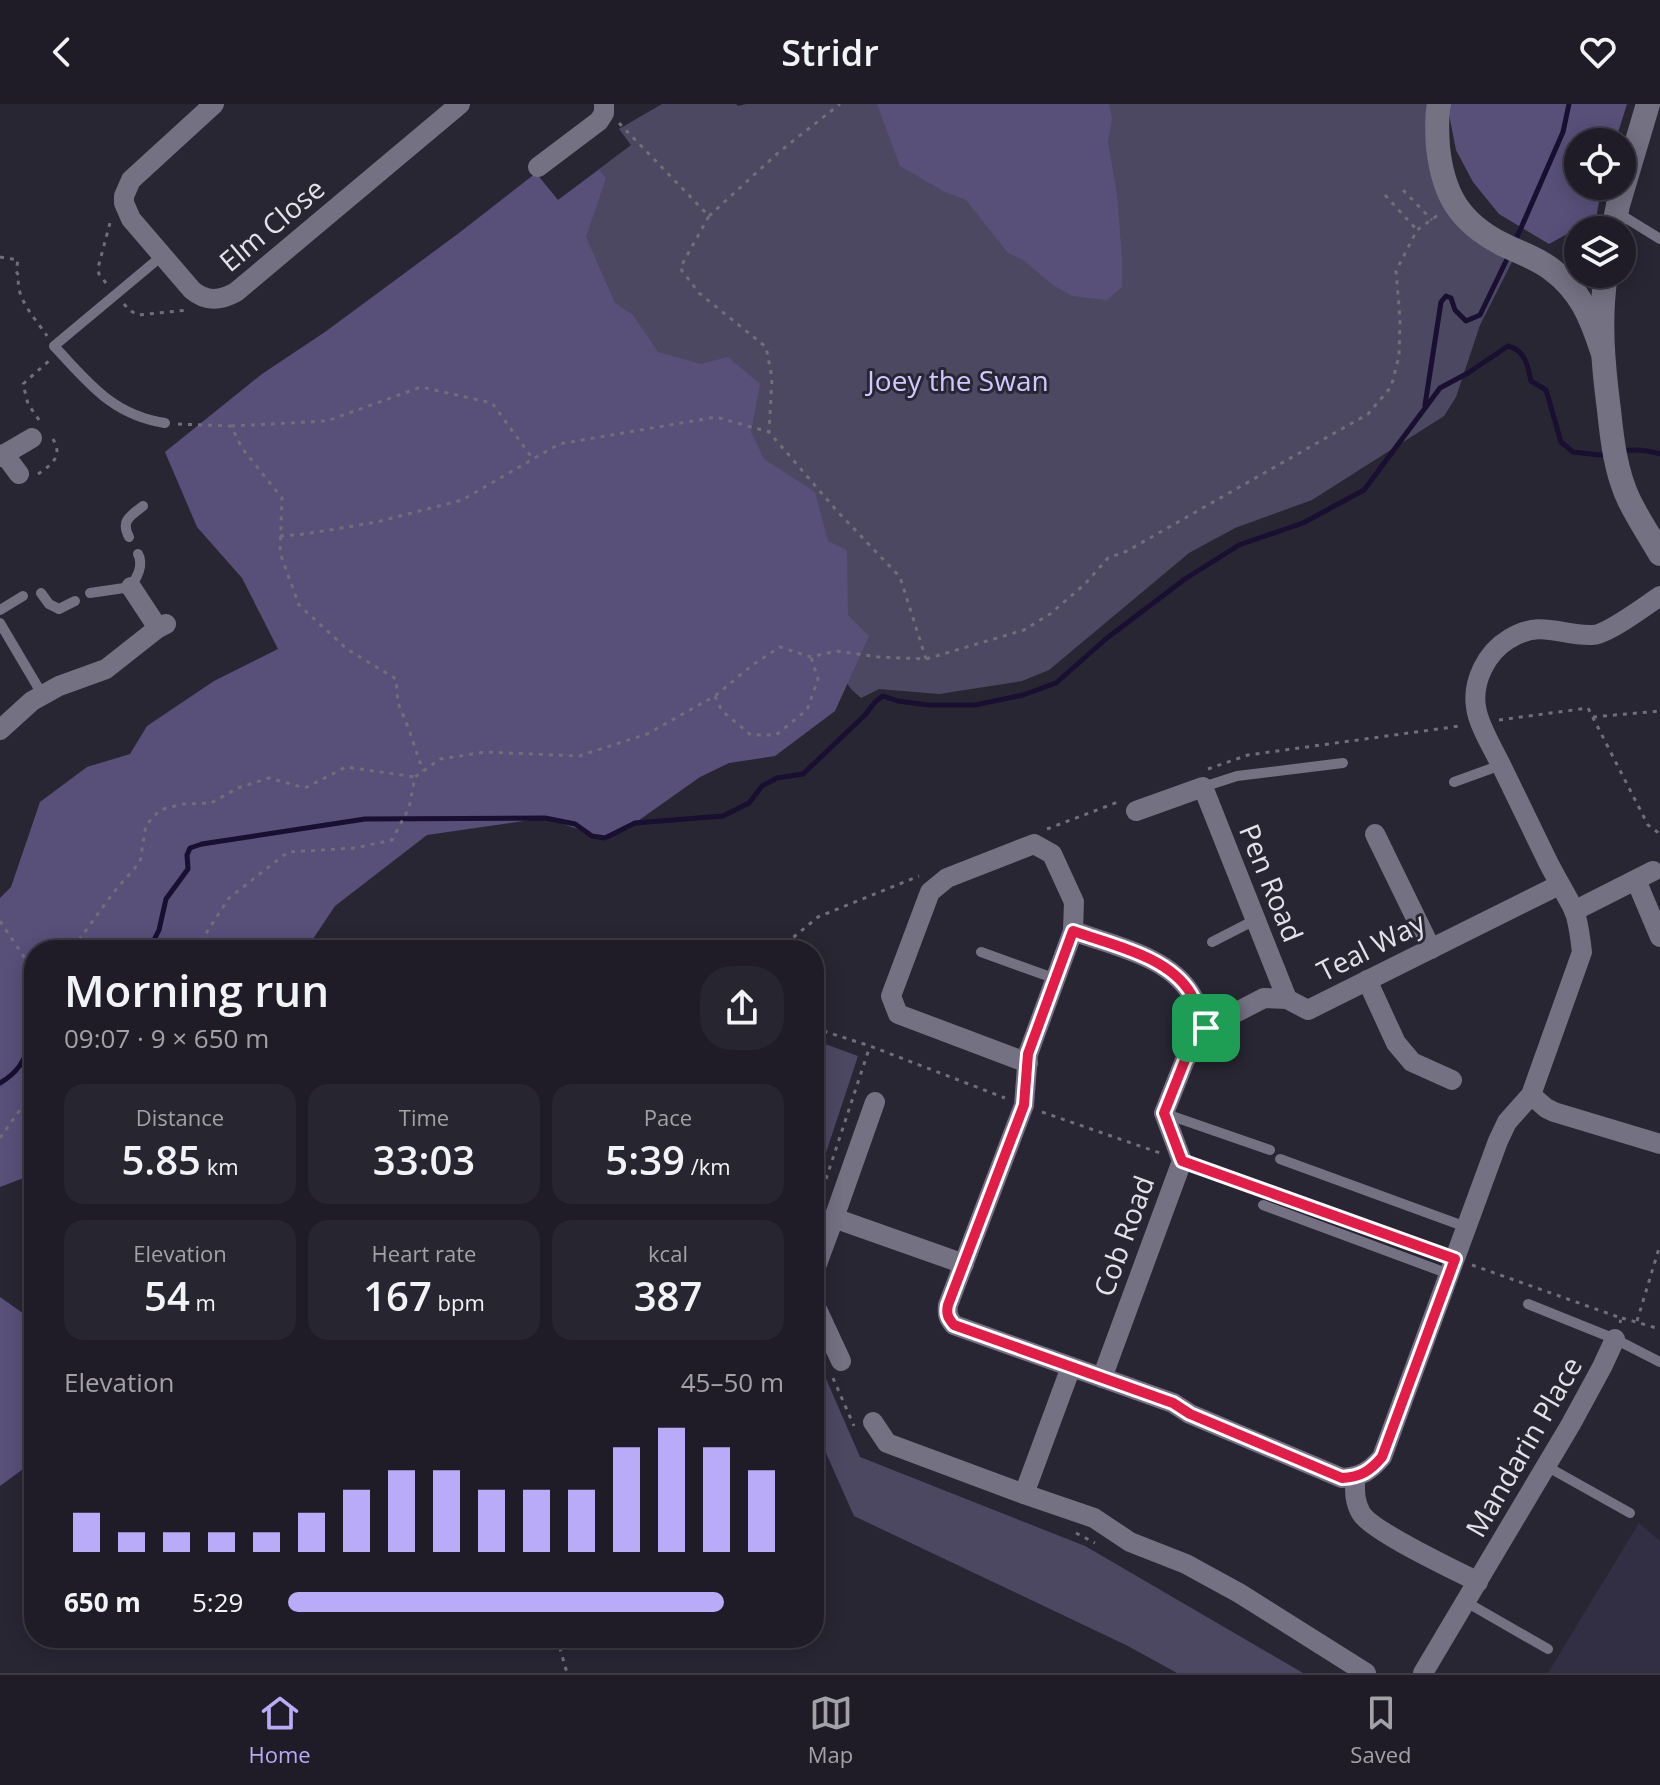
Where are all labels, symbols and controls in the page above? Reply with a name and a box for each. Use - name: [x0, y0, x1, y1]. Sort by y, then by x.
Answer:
- text: Stridr: [781, 28, 879, 77]
- icon: back: [40, 30, 84, 74]
- icon: heart: [1576, 30, 1620, 74]
- map controls: [1564, 128, 1636, 288]
- button: locate: [1564, 128, 1636, 200]
- street label: Elm Close: [211, 169, 332, 279]
- button: layers: [1564, 216, 1636, 288]
- park label: Joey the Swan: [864, 361, 1049, 399]
- street label: Pen Road: [1231, 818, 1313, 947]
- street label: Teal Way: [1310, 902, 1432, 989]
- text: Morning run: [64, 960, 329, 1020]
- button: share: [700, 966, 784, 1050]
- pin: [1172, 994, 1240, 1062]
- icon: arrive: [1184, 1006, 1228, 1050]
- text: 09:07 · 9 × 650 m: [64, 1020, 269, 1056]
- text: Distance: [136, 1102, 224, 1132]
- text: Time: [399, 1102, 449, 1132]
- text: Pace: [644, 1102, 692, 1132]
- text: 5.85: [121, 1132, 201, 1187]
- text: 33:03: [373, 1132, 475, 1187]
- text: 5:39: [605, 1132, 685, 1187]
- text: km: [201, 1151, 239, 1181]
- text: /km: [685, 1151, 731, 1181]
- street label: Cob Road: [1084, 1170, 1162, 1301]
- text: Elevation: [133, 1238, 227, 1268]
- text: Heart rate: [372, 1238, 476, 1268]
- text: kcal: [648, 1238, 688, 1268]
- text: 54: [144, 1268, 190, 1323]
- text: 167: [363, 1268, 432, 1323]
- text: 387: [634, 1268, 702, 1323]
- text: m: [190, 1287, 216, 1317]
- text: bpm: [432, 1287, 485, 1317]
- street label: Mandarin Place: [1456, 1349, 1590, 1544]
- text: Elevation: [64, 1364, 174, 1400]
- text: 45–50 m: [681, 1364, 784, 1400]
- text: 650 m: [64, 1584, 141, 1620]
- text: 5:29: [192, 1584, 243, 1620]
- tab: Home: [249, 1691, 311, 1769]
- tab: Map: [808, 1691, 853, 1769]
- tab: Saved: [1350, 1691, 1411, 1769]

